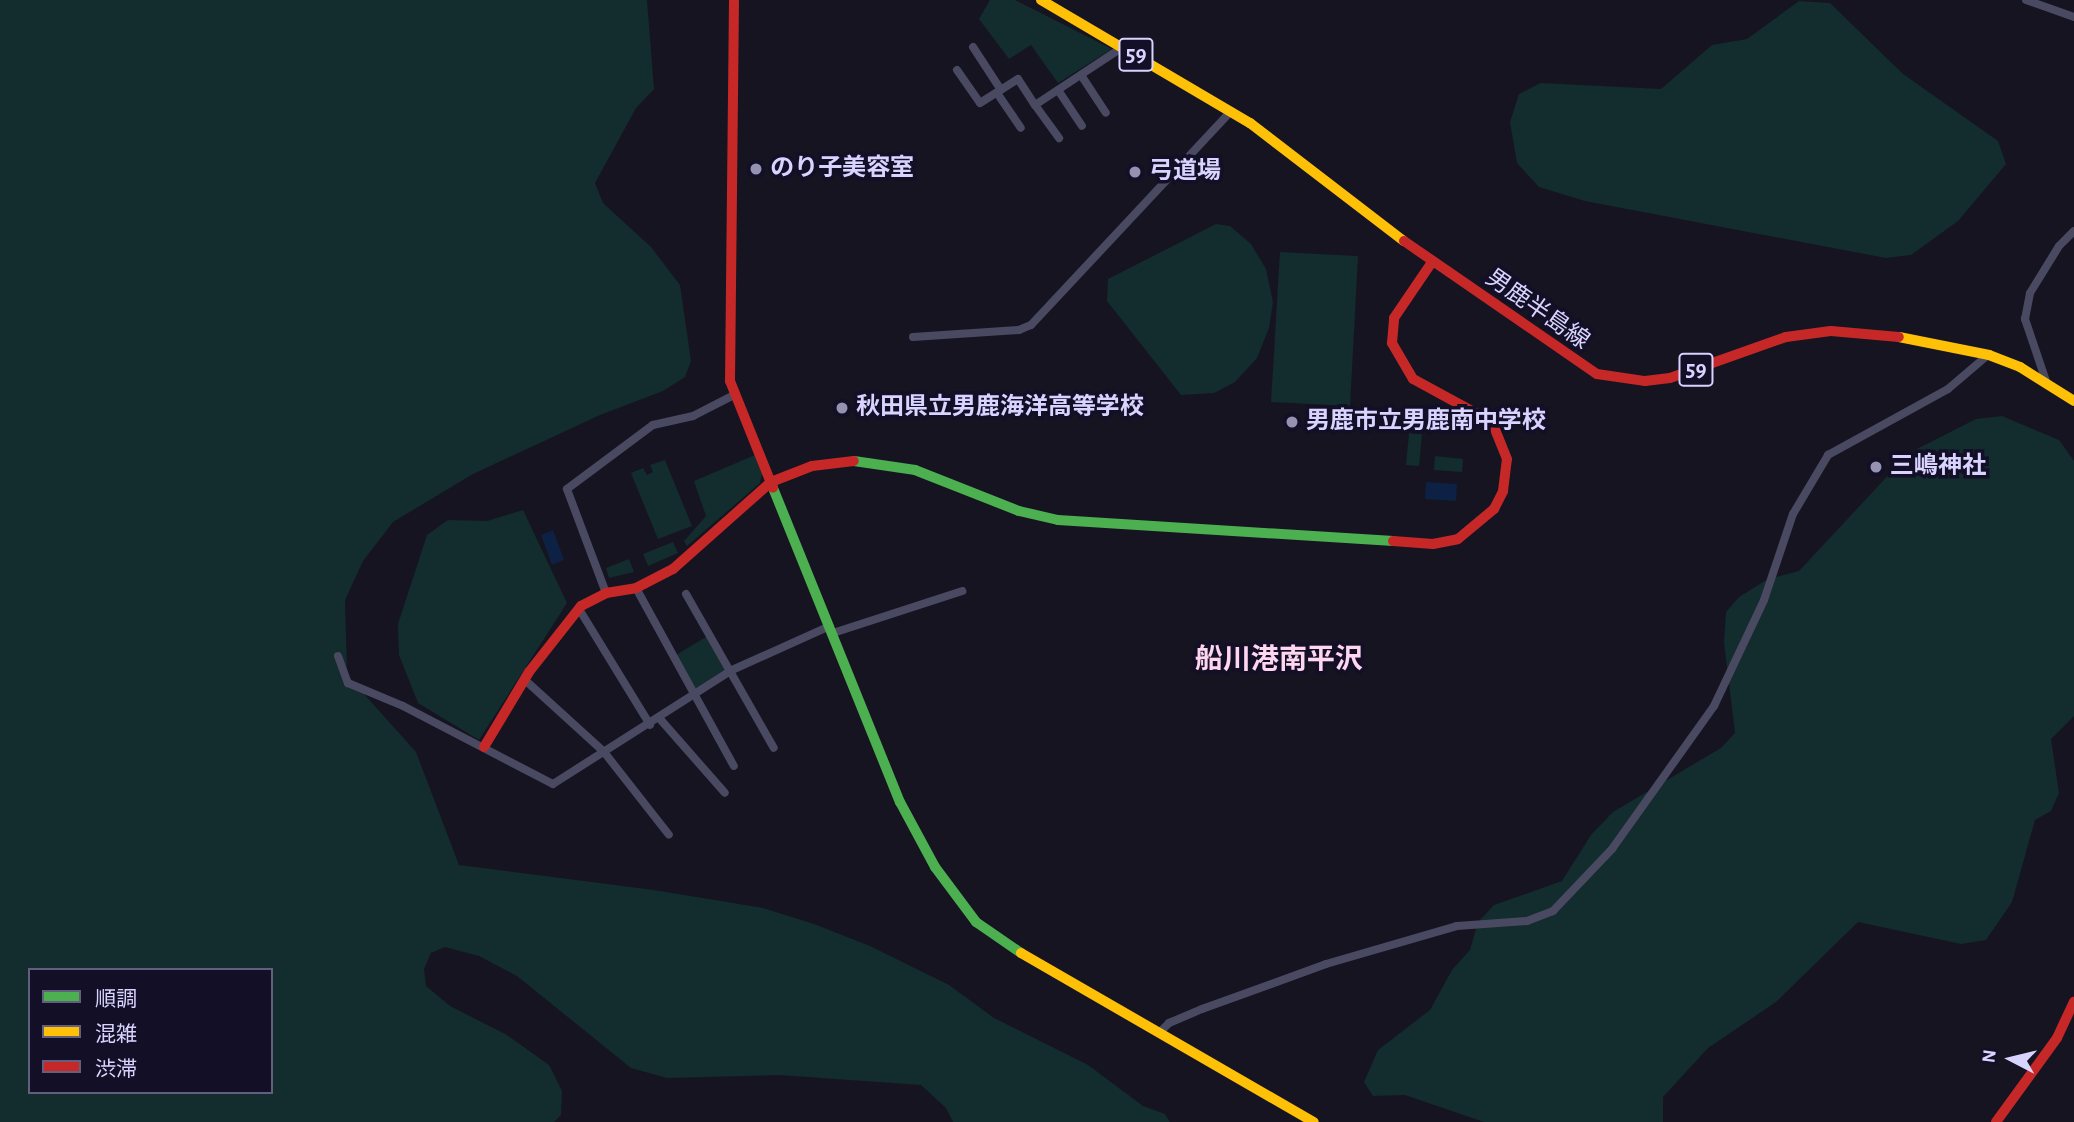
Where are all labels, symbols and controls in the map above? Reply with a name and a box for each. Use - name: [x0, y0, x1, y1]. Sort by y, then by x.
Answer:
- road number: 59: [1117, 36, 1155, 74]
- place label: のり子美容室: [770, 155, 914, 183]
- place label: 弓道場: [1149, 158, 1221, 186]
- marker: のり子美容室: [748, 161, 764, 177]
- marker: 弓道場: [1127, 164, 1143, 180]
- street label: 男鹿半島線: [1480, 264, 1594, 356]
- road number: 59: [1677, 350, 1715, 390]
- place label: 秋田県立男鹿海洋高等学校: [856, 394, 1144, 422]
- marker: 秋田県立男鹿海洋高等学校: [834, 400, 850, 416]
- place label: 男鹿市立男鹿南中学校: [1306, 408, 1546, 436]
- marker: 男鹿市立男鹿南中学校: [1284, 414, 1300, 430]
- place label: 三嶋神社: [1890, 453, 1986, 481]
- marker: 三嶋神社: [1868, 459, 1884, 475]
- district label: 船川港南平沢: [1195, 643, 1363, 677]
- legend: [28, 968, 273, 1094]
- text: 順調: [95, 989, 137, 1010]
- text: 混雑: [95, 1024, 137, 1045]
- north arrow: [1976, 1024, 2046, 1094]
- text: N: [1979, 1049, 2000, 1064]
- text: 渋滞: [95, 1059, 137, 1080]

